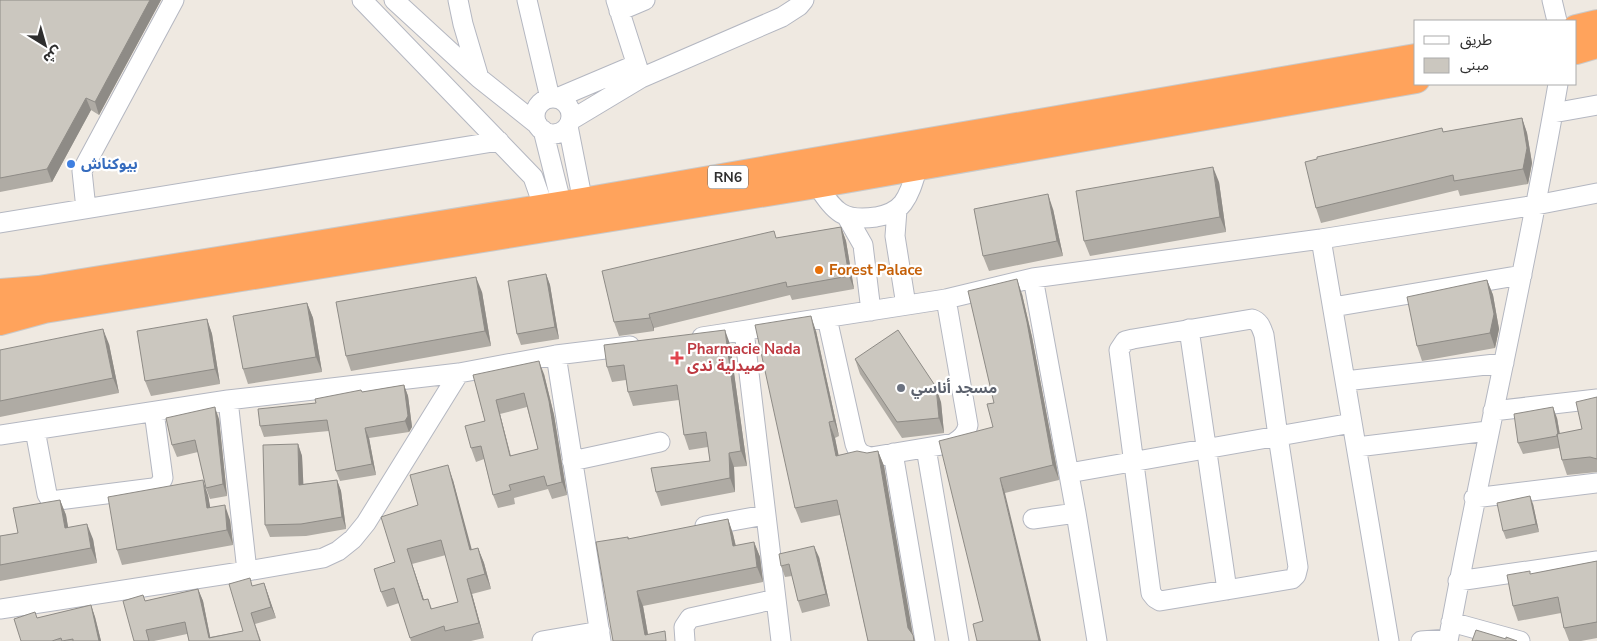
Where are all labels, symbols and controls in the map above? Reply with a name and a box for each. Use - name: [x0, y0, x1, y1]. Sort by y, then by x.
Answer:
- north arrow: [20, 20, 70, 70]
- legend: [1414, 20, 1577, 85]
- text: طريق: [1460, 30, 1492, 50]
- text: ش: [39, 42, 66, 68]
- text: مبنى: [1460, 55, 1489, 75]
- place label: بيوكناش: [81, 154, 138, 174]
- marker: بيوكناش: [65, 158, 77, 170]
- road number: RN6: [708, 166, 748, 188]
- place label: Forest Palace: [829, 260, 922, 280]
- marker: Forest Palace: [813, 264, 825, 276]
- place label: Pharmacie Nada صيدلية ندى: [687, 339, 801, 376]
- marker: Pharmacie Nada صيدلية ندى: [671, 352, 683, 364]
- place label: مسجد أناسي: [911, 378, 997, 399]
- marker: مسجد أناسي: [895, 382, 907, 394]

